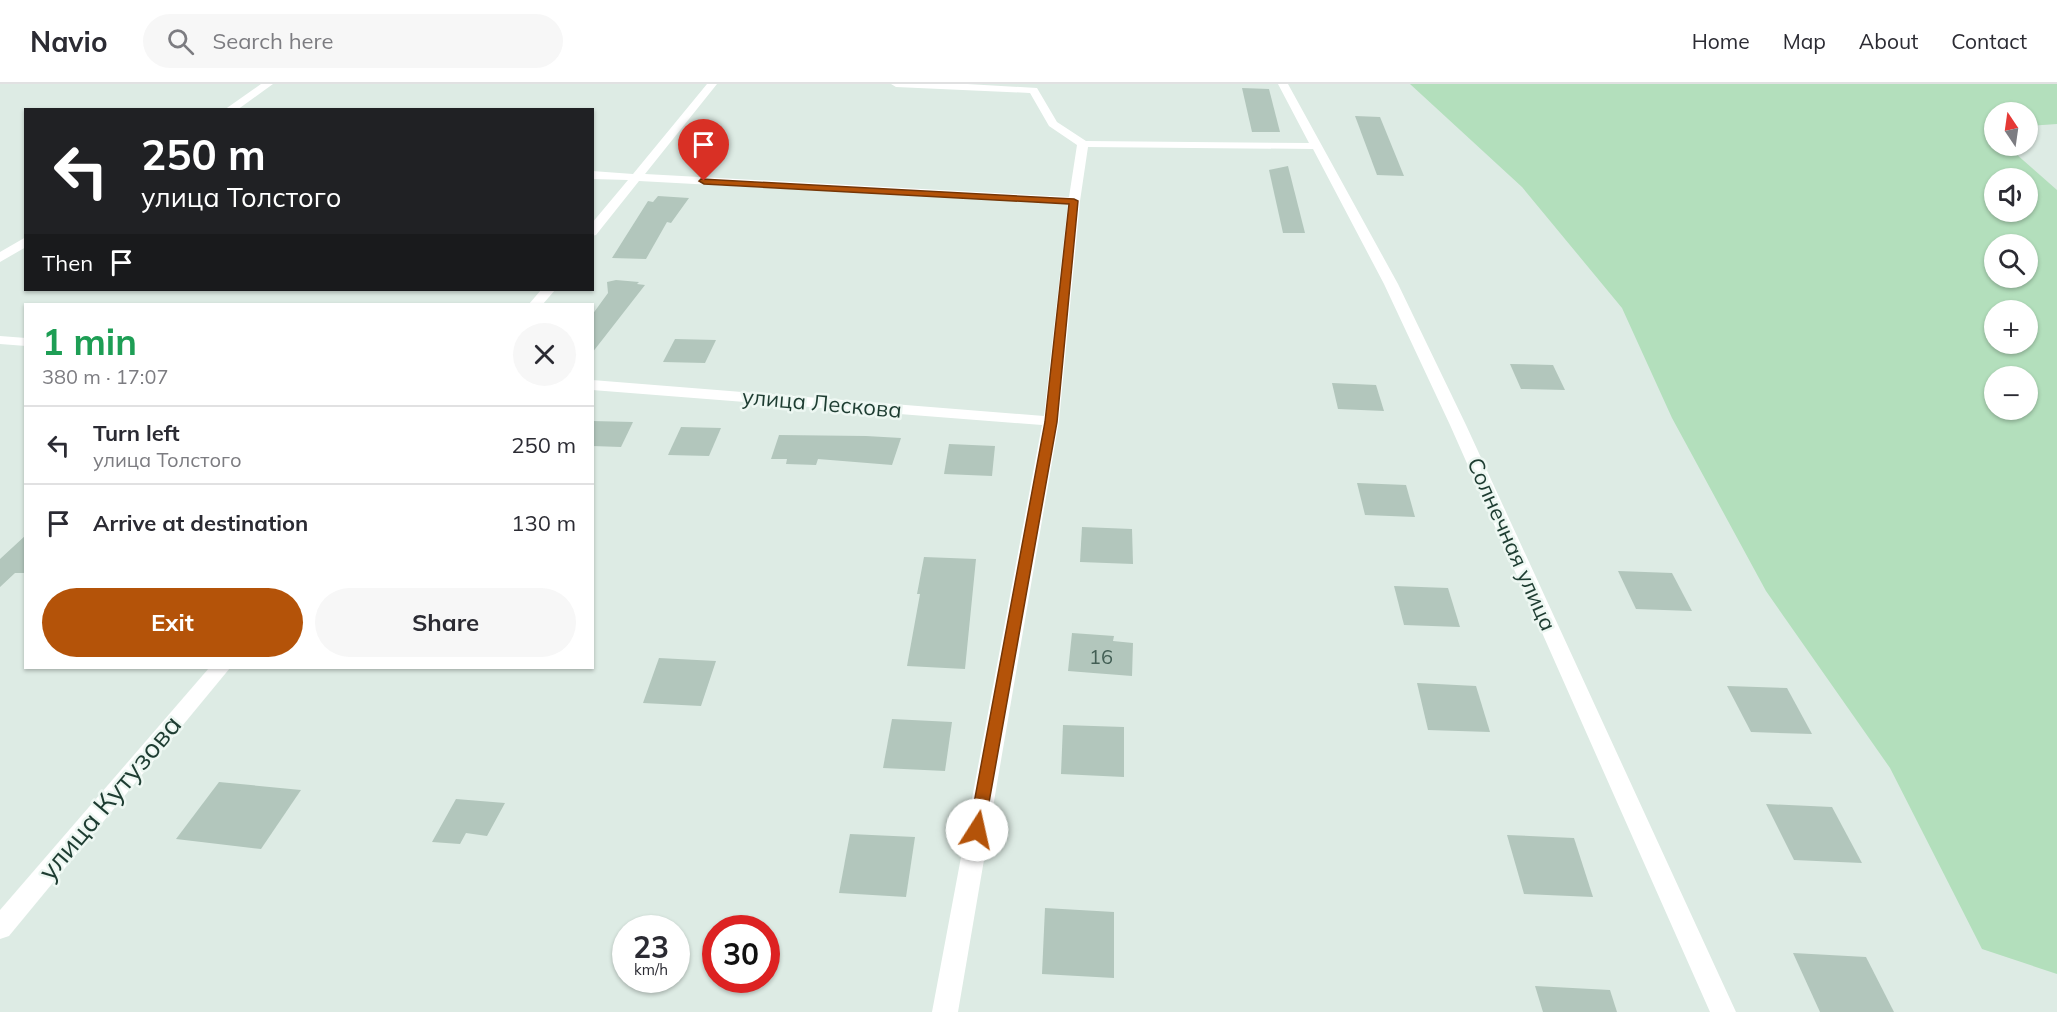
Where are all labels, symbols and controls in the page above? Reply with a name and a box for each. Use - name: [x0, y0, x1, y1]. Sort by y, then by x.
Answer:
- search box: [143, 14, 563, 68]
- text: Navio: [30, 24, 107, 59]
- icon: search: [164, 25, 197, 58]
- text: Search here: [212, 27, 333, 55]
- text: Home: [1692, 28, 1750, 54]
- text: Map: [1783, 28, 1826, 54]
- text: About: [1859, 28, 1918, 54]
- text: Contact: [1951, 28, 2027, 54]
- north arrow: [1984, 102, 2038, 156]
- map controls: [1984, 102, 2038, 420]
- pin: [678, 119, 729, 181]
- text: 250 m: [141, 128, 266, 181]
- icon: arrive: [687, 128, 720, 161]
- icon: left: [42, 132, 120, 210]
- button: sound: [1984, 168, 2038, 222]
- text: улица Толстого: [141, 180, 342, 214]
- button: search: [1984, 234, 2038, 288]
- icon: arrive: [105, 246, 138, 279]
- text: Then: [42, 249, 93, 277]
- button: +: [1984, 300, 2038, 354]
- text: 1 min: [42, 319, 137, 364]
- button: close: [513, 323, 576, 386]
- text: 380 m · 17:07: [42, 364, 168, 389]
- button: −: [1984, 366, 2038, 420]
- street label: улица Лескова: [741, 382, 903, 424]
- text: Turn left: [93, 419, 180, 447]
- icon: left: [42, 429, 75, 462]
- text: 250 m: [511, 431, 576, 459]
- text: улица Толстого: [93, 447, 242, 472]
- street label: Солнечная улица: [1461, 453, 1563, 635]
- icon: arrive: [42, 507, 75, 540]
- text: Arrive at destination: [93, 509, 308, 537]
- text: 130 m: [511, 509, 576, 537]
- button: Exit: [42, 588, 303, 657]
- button: Share: [315, 588, 576, 657]
- house number: 16: [1089, 644, 1113, 669]
- street label: улица Кутузова: [30, 708, 188, 887]
- position arrow: [945, 798, 1009, 862]
- speed limit sign: 30: [702, 915, 780, 993]
- text: 23: [633, 928, 669, 966]
- text: km/h: [634, 960, 668, 979]

